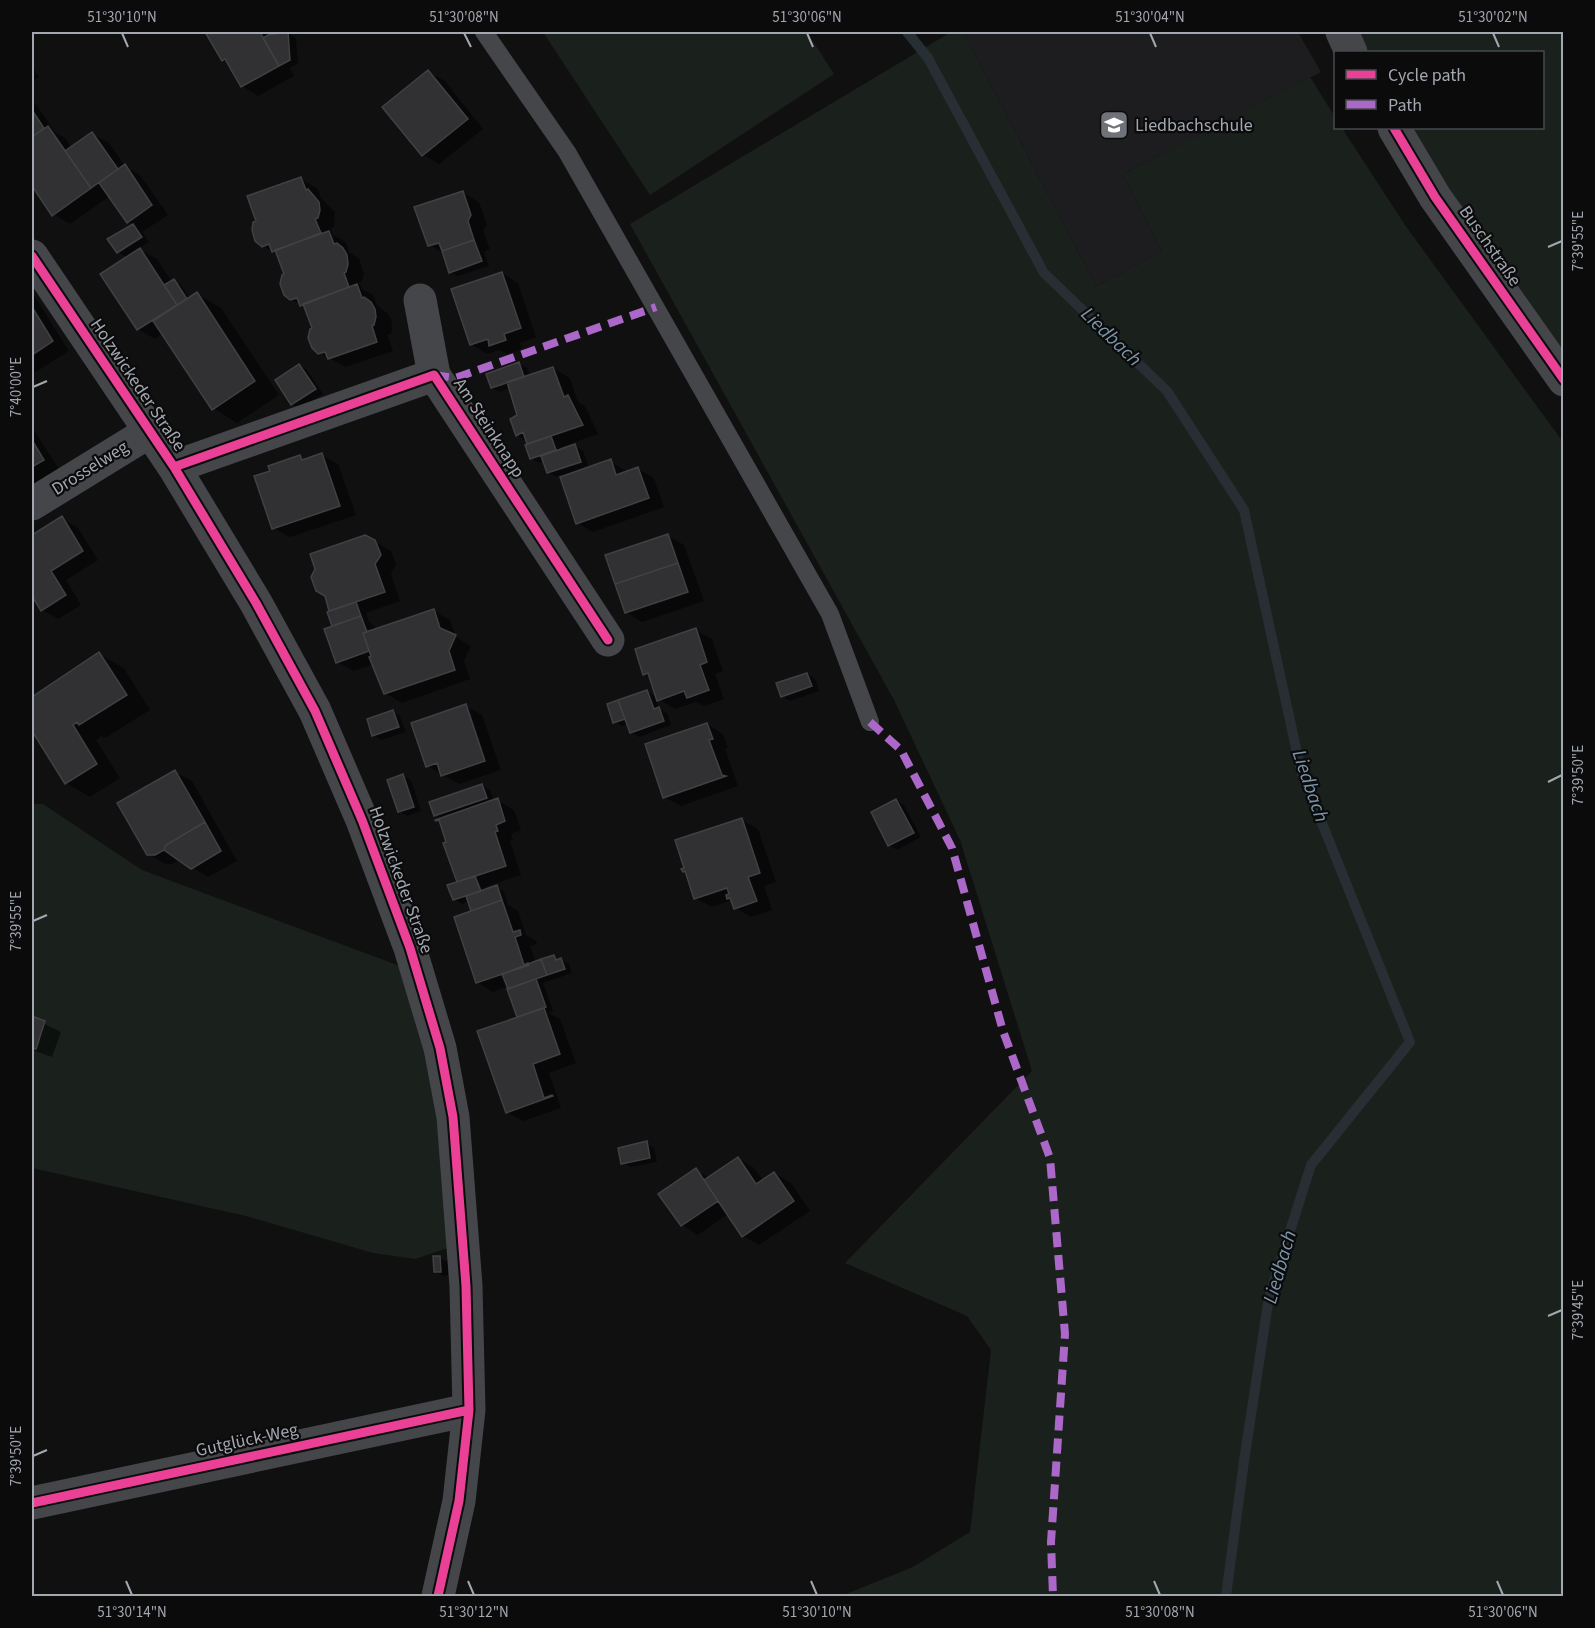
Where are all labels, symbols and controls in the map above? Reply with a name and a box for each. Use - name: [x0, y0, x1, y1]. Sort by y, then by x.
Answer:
- text: 51°30'10"N: [87, 7, 157, 28]
- text: 51°30'08"N: [429, 7, 499, 28]
- text: 51°30'06"N: [772, 7, 842, 28]
- text: 51°30'04"N: [1115, 7, 1185, 28]
- text: 51°30'02"N: [1458, 7, 1528, 28]
- legend: [1334, 51, 1544, 129]
- text: Cycle path: [1388, 63, 1466, 88]
- text: Path: [1388, 93, 1422, 118]
- school or university icon: Liedbachschule: [1098, 109, 1130, 141]
- place label: Liedbachschule: [1135, 113, 1253, 138]
- street label: Buschstraße: [1453, 201, 1527, 291]
- text: 7°39'55"E: [1568, 211, 1589, 271]
- water label: Liedbach: [1074, 301, 1148, 373]
- street label: Holzwickeder Straße: [84, 314, 192, 456]
- text: 7°40'00"E: [6, 357, 27, 417]
- street label: Am Steinknapp: [447, 373, 531, 483]
- street label: Drosselweg: [47, 435, 133, 501]
- text: 7°39'50"E: [1568, 745, 1589, 805]
- water label: Liedbach: [1285, 746, 1335, 826]
- street label: Holzwickeder Straße: [363, 803, 439, 957]
- text: 7°39'55"E: [6, 891, 27, 951]
- water label: Liedbach: [1256, 1227, 1304, 1307]
- text: 7°39'45"E: [1568, 1280, 1589, 1340]
- street label: Gutglück-Weg: [194, 1417, 300, 1463]
- text: 7°39'50"E: [6, 1426, 27, 1486]
- text: 51°30'14"N: [97, 1602, 167, 1623]
- text: 51°30'12"N: [439, 1602, 509, 1623]
- text: 51°30'10"N: [782, 1602, 852, 1623]
- text: 51°30'08"N: [1125, 1602, 1195, 1623]
- text: 51°30'06"N: [1468, 1602, 1538, 1623]

